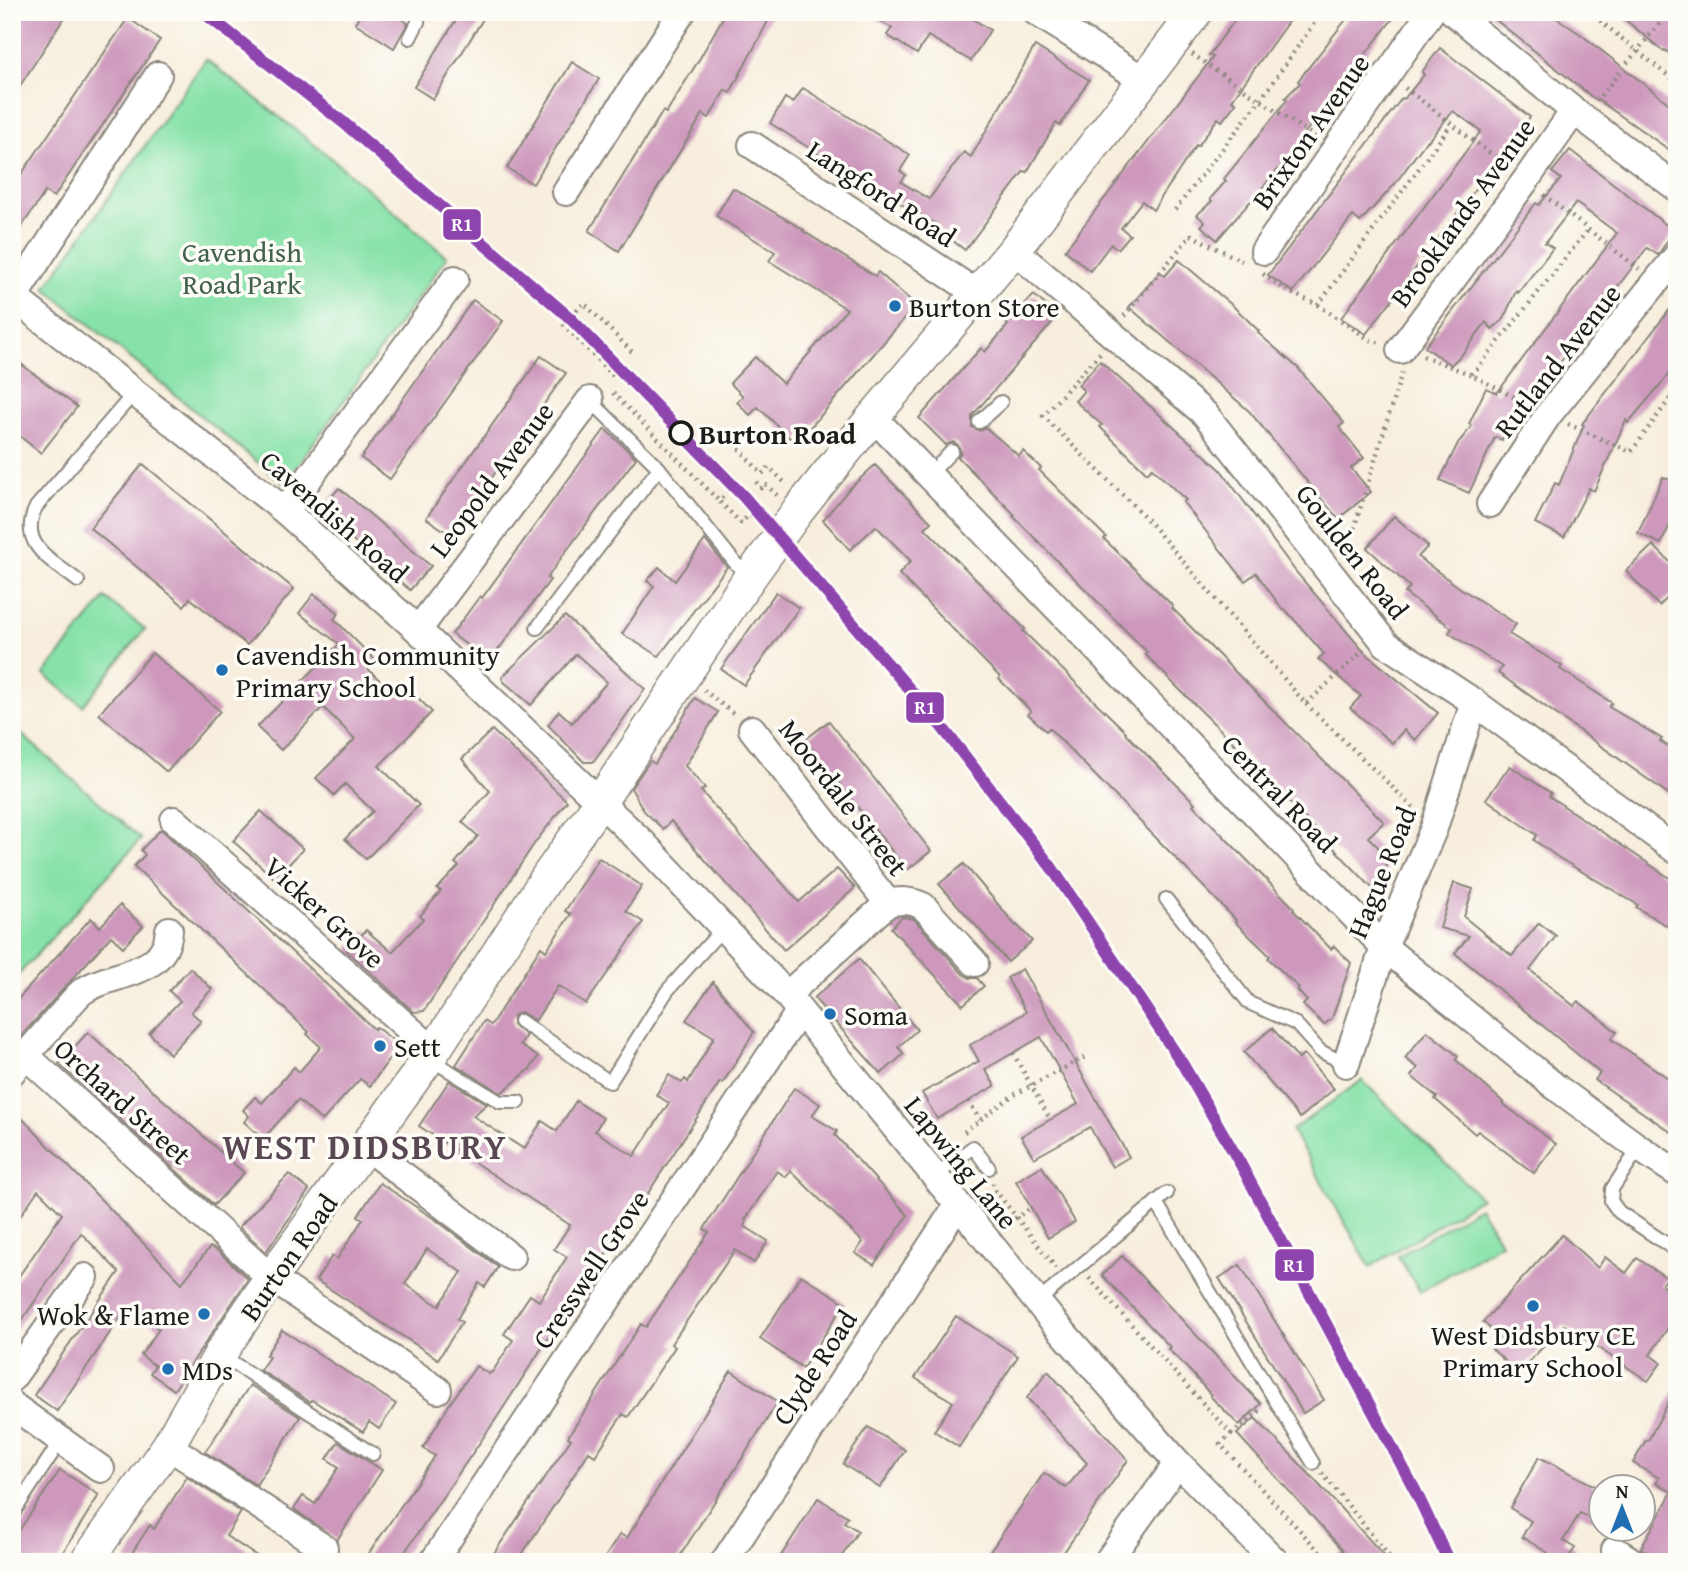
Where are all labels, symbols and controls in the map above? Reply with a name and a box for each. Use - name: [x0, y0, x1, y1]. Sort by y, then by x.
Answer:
- street label: Brixton Avenue: [1241, 45, 1379, 217]
- street label: Brooklands Avenue: [1379, 109, 1545, 315]
- street label: Langford Road: [799, 129, 965, 257]
- line badge: R1: [442, 208, 482, 241]
- text: R1: [451, 210, 473, 238]
- park label: Cavendish Road Park: [182, 231, 302, 304]
- street label: Rutland Avenue: [1484, 274, 1630, 446]
- place label: Burton Store: [909, 286, 1060, 327]
- marker: Burton Store: [887, 298, 903, 314]
- street label: Leopold Avenue: [419, 393, 563, 565]
- place label: Burton Road: [699, 413, 857, 454]
- marker: Burton Road: [669, 421, 693, 445]
- street label: Cavendish Road: [252, 440, 418, 592]
- street label: Goulden Road: [1287, 474, 1419, 628]
- place label: Cavendish Community Primary School: [236, 634, 500, 707]
- marker: Cavendish Community Primary School: [214, 662, 230, 678]
- line badge: R1: [905, 691, 945, 724]
- text: R1: [914, 693, 936, 721]
- street label: Moordale Street: [770, 710, 918, 884]
- street label: Central Road: [1213, 724, 1347, 862]
- street label: Hague Road: [1336, 800, 1426, 944]
- street label: Vicker Grove: [255, 846, 395, 978]
- place label: Soma: [844, 994, 909, 1035]
- marker: Soma: [822, 1006, 838, 1022]
- place label: Sett: [394, 1026, 441, 1067]
- street label: Orchard Street: [45, 1028, 201, 1174]
- marker: Sett: [372, 1038, 388, 1054]
- street label: Lapwing Lane: [895, 1086, 1029, 1238]
- district label: WEST DIDSBURY: [222, 1121, 508, 1172]
- street label: Cresswell Grove: [522, 1181, 658, 1357]
- street label: Burton Road: [229, 1185, 347, 1329]
- line badge: R1: [1274, 1248, 1315, 1282]
- text: R1: [1283, 1251, 1305, 1279]
- place label: Wok & Flame: [37, 1294, 190, 1335]
- marker: West Didsbury CE Primary School: [1525, 1298, 1541, 1314]
- street label: Clyde Road: [761, 1301, 867, 1433]
- marker: Wok & Flame: [196, 1306, 212, 1322]
- place label: West Didsbury CE Primary School: [1431, 1314, 1635, 1387]
- place label: MDs: [182, 1349, 233, 1390]
- marker: MDs: [160, 1361, 176, 1377]
- north arrow: [1588, 1472, 1658, 1542]
- text: N: [1616, 1477, 1629, 1505]

